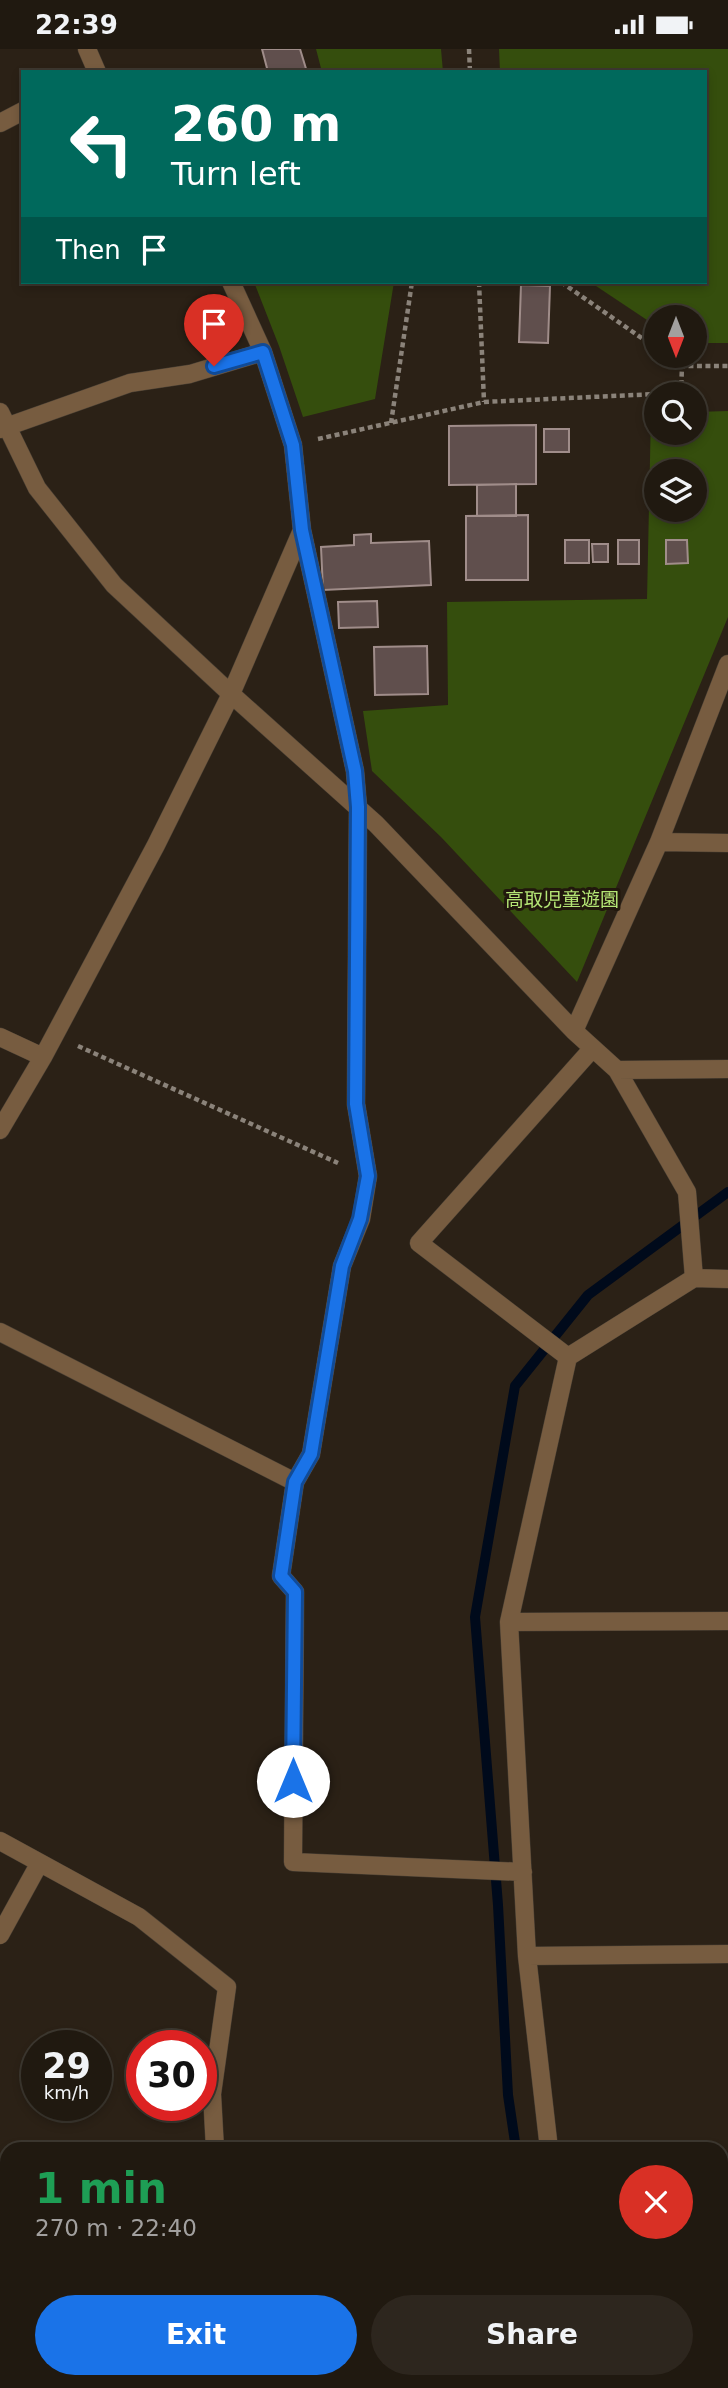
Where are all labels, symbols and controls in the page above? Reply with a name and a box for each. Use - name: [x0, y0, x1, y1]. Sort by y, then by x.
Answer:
- text: 22:39: [35, 10, 118, 40]
- text: 260 m: [171, 96, 341, 153]
- icon: left: [56, 98, 147, 189]
- text: Turn left: [171, 155, 301, 193]
- icon: arrive: [135, 231, 173, 269]
- text: Then: [56, 235, 121, 265]
- pin: [184, 294, 244, 366]
- icon: arrive: [195, 305, 233, 343]
- north arrow: [644, 305, 707, 367]
- map controls: [644, 305, 707, 522]
- button: search: [644, 382, 707, 445]
- button: layers: [644, 459, 707, 522]
- park label: 高取児童遊園: [505, 888, 619, 910]
- position arrow: [256, 1744, 330, 1818]
- speed limit sign: 30: [126, 2030, 217, 2121]
- text: 29: [42, 2046, 91, 2086]
- text: km/h: [44, 2082, 89, 2103]
- text: 1 min: [35, 2164, 167, 2213]
- button: close: [619, 2165, 693, 2239]
- text: 270 m · 22:40: [35, 2215, 197, 2241]
- button: Exit: [35, 2295, 357, 2375]
- button: Share: [371, 2295, 693, 2375]

